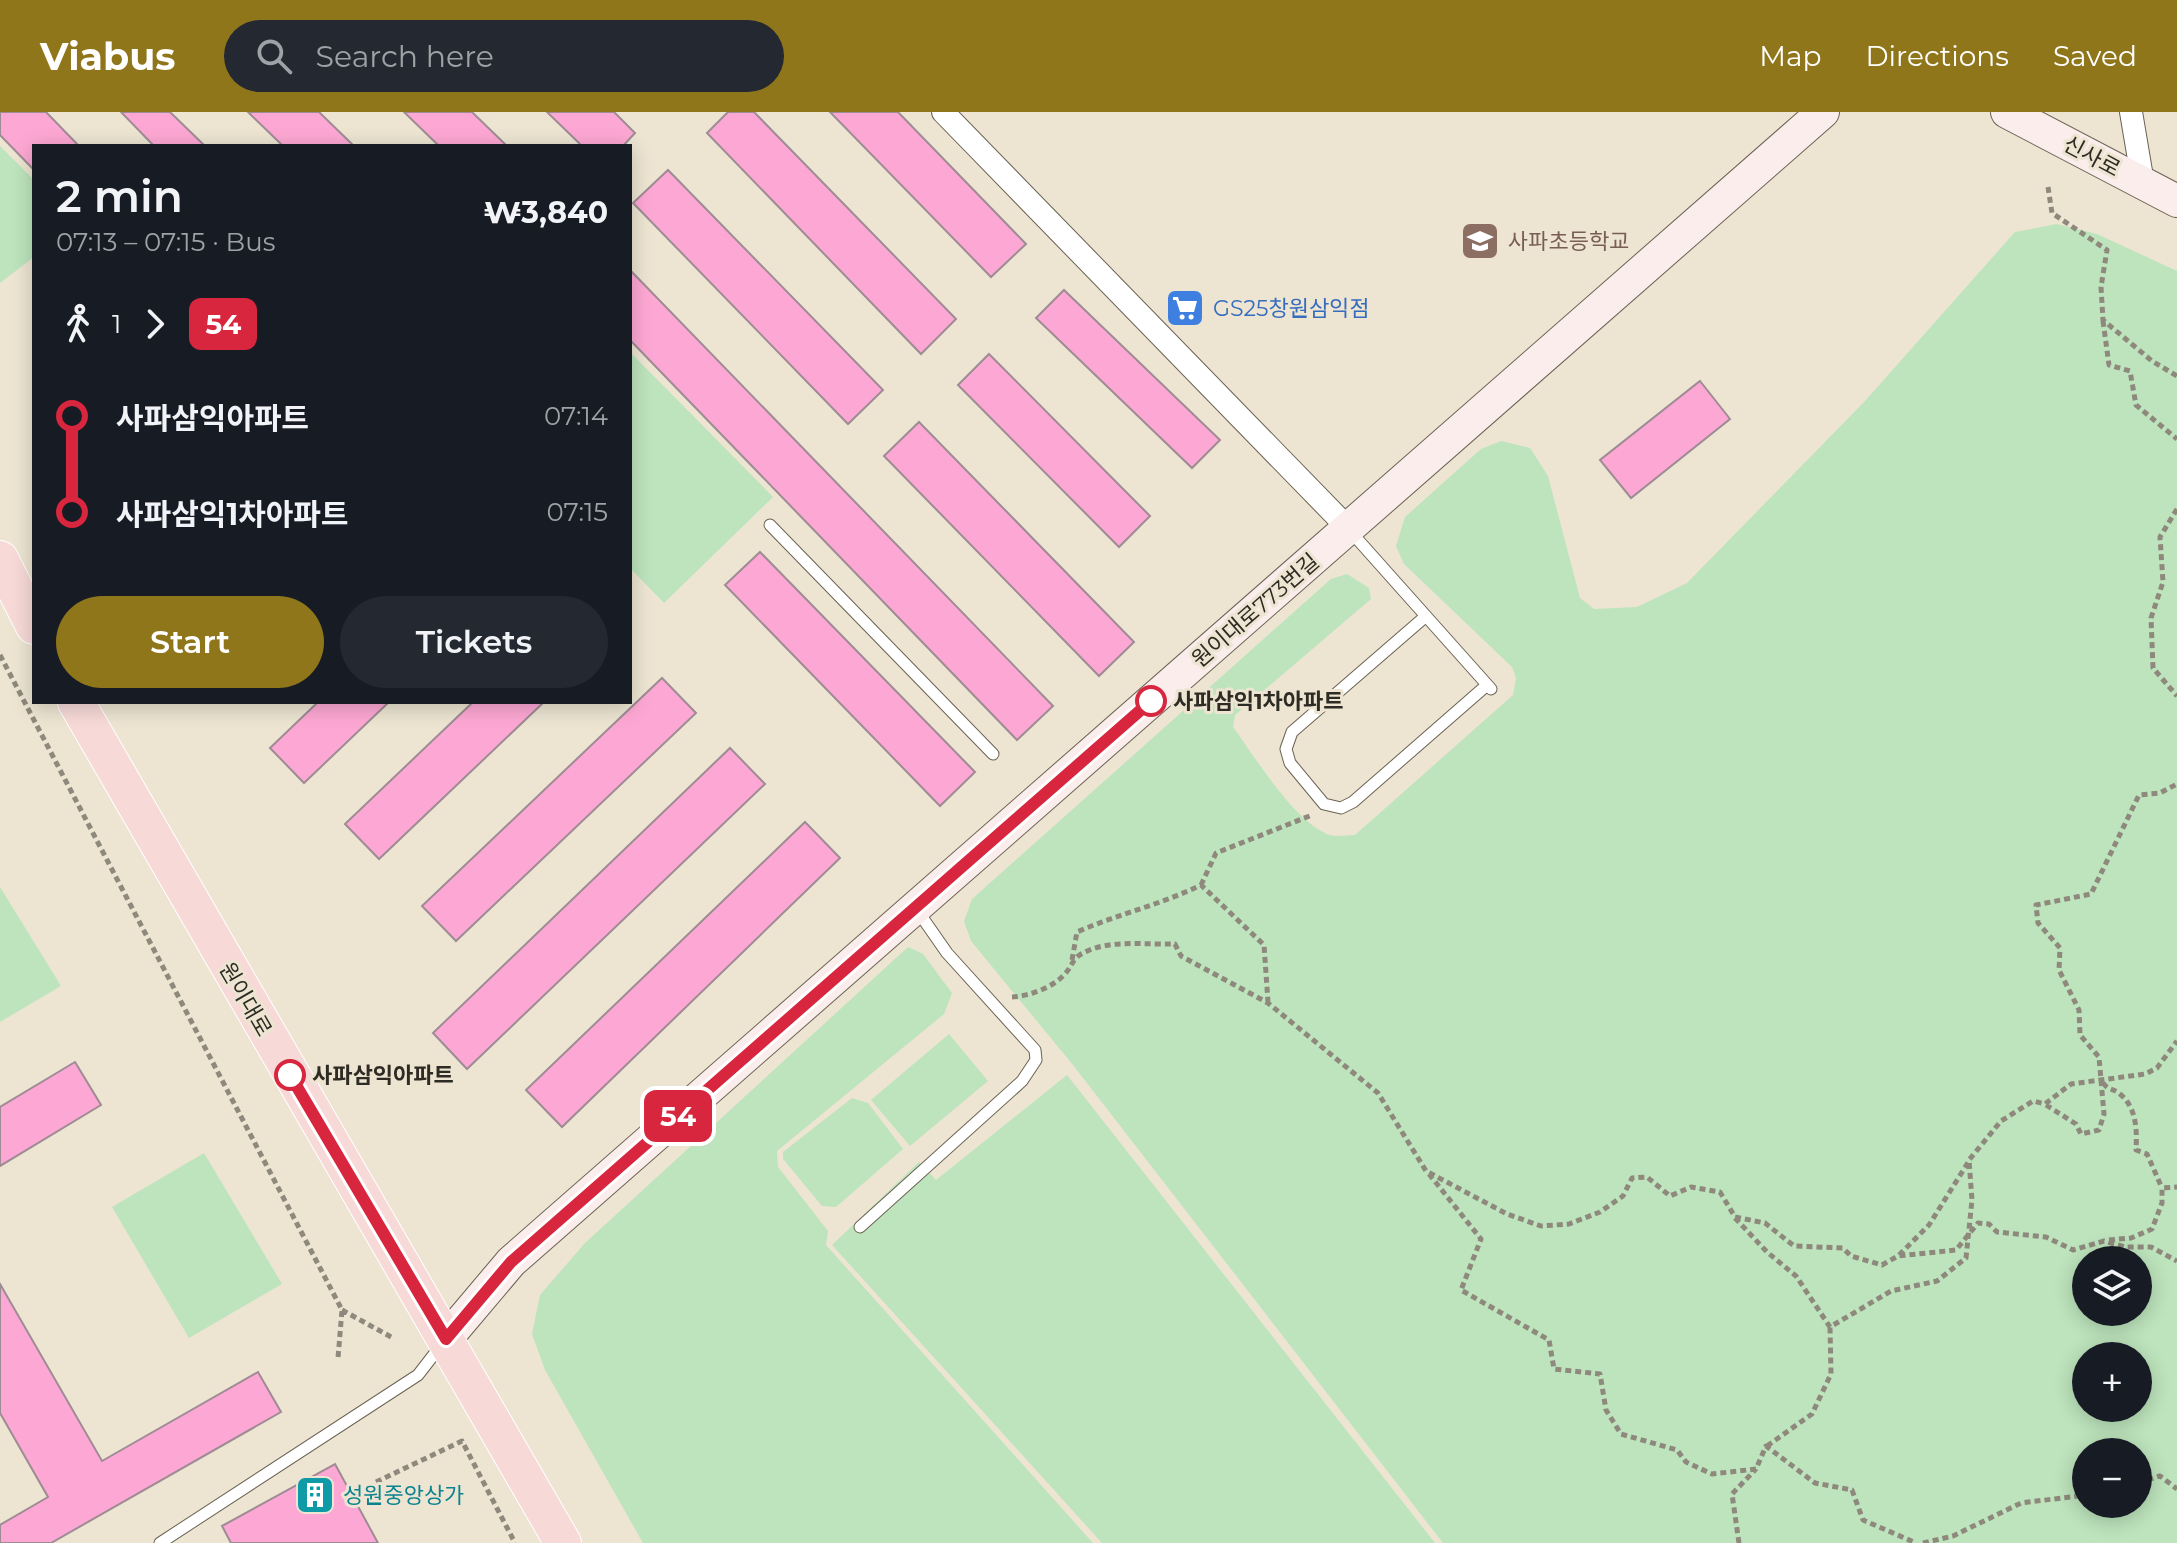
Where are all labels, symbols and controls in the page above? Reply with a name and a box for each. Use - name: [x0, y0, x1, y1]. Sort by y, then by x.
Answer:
- search box: [224, 20, 784, 92]
- text: Viabus: [40, 33, 176, 80]
- icon: search: [252, 34, 296, 78]
- text: Search here: [316, 38, 494, 75]
- text: Map: [1759, 39, 1821, 73]
- text: Directions: [1865, 39, 2009, 73]
- text: Saved: [2053, 39, 2137, 73]
- street label: 신사로: [2059, 130, 2125, 183]
- text: 2 min: [56, 169, 183, 223]
- text: ₩3,840: [484, 194, 608, 231]
- school or university icon: 사파초등학교: [1459, 220, 1501, 262]
- text: 07:13 – 07:15 · Bus: [56, 226, 275, 258]
- place label: 사파초등학교: [1508, 228, 1629, 255]
- supermarket icon: GS25창원삼익점: [1164, 287, 1206, 329]
- place label: GS25창원삼익점: [1213, 295, 1370, 322]
- icon: walk: [56, 302, 100, 346]
- icon: forward: [133, 302, 177, 346]
- text: 54: [205, 307, 241, 341]
- text: 1: [112, 308, 121, 340]
- text: 사파삼익아파트: [116, 400, 309, 437]
- text: 07:14: [544, 400, 608, 432]
- text: 사파삼익1차아파트: [116, 496, 349, 533]
- text: 07:15: [547, 496, 608, 528]
- street label: 원이대로773번길: [1186, 548, 1324, 673]
- button: Start: [56, 596, 324, 688]
- button: Tickets: [340, 596, 608, 688]
- marker: 사파삼익1차아파트: [1136, 686, 1166, 716]
- place label: 사파삼익1차아파트: [1173, 688, 1344, 715]
- street label: 원이대로: [214, 957, 278, 1041]
- marker: 사파삼익아파트: [275, 1060, 305, 1090]
- place label: 사파삼익아파트: [312, 1062, 454, 1089]
- line badge: 54: [642, 1090, 714, 1142]
- text: 54: [660, 1099, 696, 1133]
- map controls: [2072, 1246, 2152, 1518]
- button: layers: [2072, 1246, 2152, 1326]
- button: +: [2072, 1342, 2152, 1422]
- button: −: [2072, 1438, 2152, 1518]
- building icon: 성원중앙상가: [294, 1474, 336, 1516]
- place label: 성원중앙상가: [343, 1482, 464, 1509]

